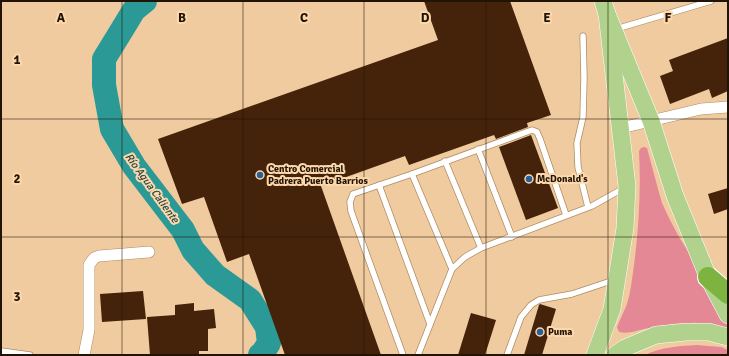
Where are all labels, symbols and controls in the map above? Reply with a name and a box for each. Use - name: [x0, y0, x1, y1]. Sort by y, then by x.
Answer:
- text: A: [57, 10, 66, 26]
- text: B: [178, 10, 186, 26]
- text: C: [300, 10, 308, 26]
- text: D: [421, 10, 430, 26]
- text: E: [543, 10, 551, 26]
- text: F: [665, 10, 672, 26]
- text: 1: [13, 52, 21, 68]
- water label: Río Agua Caliente: [122, 150, 182, 226]
- place label: Centro Comercial Padrera Puerto Barrios: [268, 163, 368, 187]
- marker: Centro Comercial Padrera Puerto Barrios: [255, 170, 265, 180]
- text: 2: [13, 171, 21, 187]
- place label: McDonald's: [537, 173, 588, 185]
- marker: McDonald's: [524, 174, 534, 184]
- text: 3: [13, 289, 21, 305]
- place label: Puma: [548, 326, 573, 338]
- marker: Puma: [535, 327, 545, 337]

